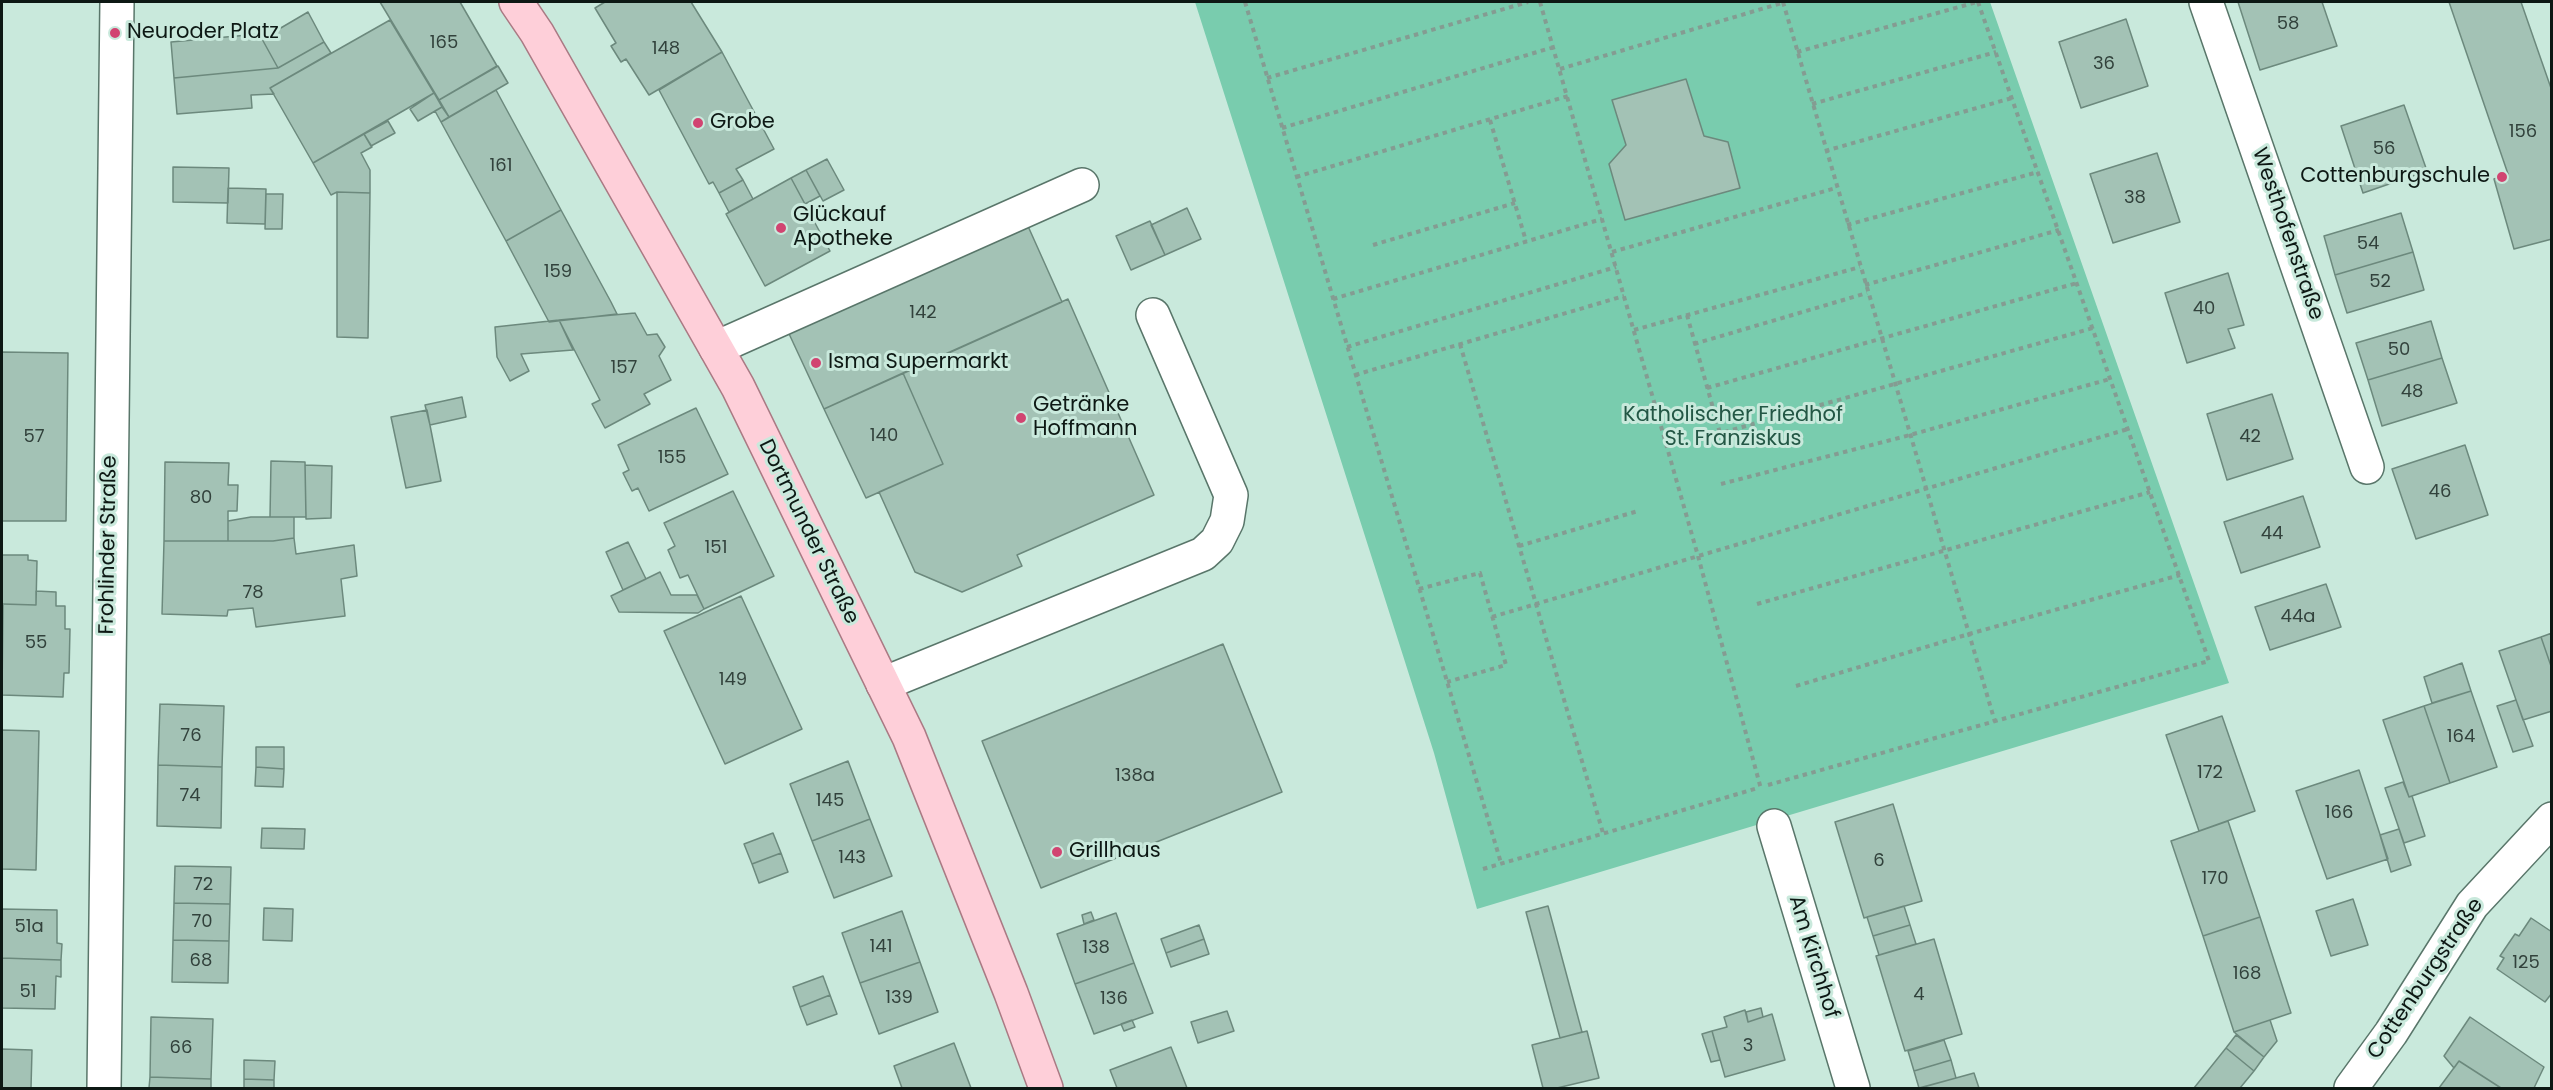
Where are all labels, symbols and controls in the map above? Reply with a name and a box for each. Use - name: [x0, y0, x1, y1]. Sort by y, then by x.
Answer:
- house number: 58: [2277, 13, 2299, 35]
- place label: Neuroder Platz: [127, 20, 279, 46]
- marker: Neuroder Platz: [108, 26, 122, 40]
- house number: 165: [430, 32, 458, 54]
- house number: 148: [652, 38, 680, 60]
- house number: 36: [2093, 53, 2115, 75]
- place label: Grobe: [710, 110, 775, 136]
- marker: Grobe: [691, 116, 705, 130]
- house number: 156: [2509, 121, 2537, 143]
- house number: 56: [2373, 138, 2395, 160]
- street label: Westhofenstraße: [2246, 145, 2328, 323]
- house number: 161: [490, 155, 512, 177]
- place label: Cottenburgschule: [2300, 164, 2490, 190]
- marker: Cottenburgschule: [2495, 170, 2509, 184]
- house number: 38: [2124, 187, 2146, 209]
- place label: Glückauf Apotheke: [793, 203, 893, 253]
- marker: Glückauf Apotheke: [774, 221, 788, 235]
- house number: 54: [2357, 233, 2379, 255]
- house number: 159: [544, 261, 572, 283]
- house number: 52: [2369, 271, 2391, 293]
- house number: 40: [2193, 298, 2215, 320]
- house number: 142: [909, 302, 937, 324]
- house number: 50: [2388, 339, 2410, 361]
- place label: Isma Supermarkt: [828, 350, 1008, 376]
- marker: Isma Supermarkt: [809, 356, 823, 370]
- house number: 157: [611, 357, 637, 379]
- house number: 48: [2401, 381, 2423, 403]
- place label: Getränke Hoffmann: [1033, 393, 1137, 443]
- park label: Katholischer Friedhof St. Franziskus: [1623, 403, 1843, 453]
- marker: Getränke Hoffmann: [1014, 411, 1028, 425]
- house number: 140: [870, 425, 898, 447]
- house number: 57: [23, 426, 45, 448]
- house number: 42: [2239, 426, 2261, 448]
- street label: Dortmunder Straße: [752, 436, 864, 628]
- house number: 155: [658, 447, 686, 469]
- street label: Frohlinder Straße: [95, 455, 123, 635]
- house number: 46: [2429, 481, 2451, 503]
- house number: 80: [190, 487, 212, 509]
- house number: 44: [2261, 523, 2283, 545]
- house number: 151: [705, 537, 727, 559]
- house number: 78: [242, 582, 264, 604]
- house number: 44a: [2281, 606, 2315, 628]
- house number: 55: [25, 632, 47, 654]
- house number: 149: [719, 669, 747, 691]
- house number: 76: [180, 725, 202, 747]
- house number: 164: [2447, 726, 2475, 748]
- house number: 172: [2197, 762, 2223, 784]
- house number: 138a: [1115, 765, 1155, 787]
- house number: 74: [179, 785, 201, 807]
- house number: 145: [816, 790, 844, 812]
- house number: 166: [2325, 802, 2353, 824]
- place label: Grillhaus: [1069, 839, 1161, 865]
- marker: Grillhaus: [1050, 845, 1064, 859]
- house number: 143: [838, 847, 866, 869]
- house number: 6: [1873, 850, 1885, 872]
- house number: 170: [2202, 868, 2228, 890]
- house number: 72: [193, 874, 213, 896]
- street label: Am Kirchhof: [1782, 893, 1844, 1021]
- street label: Cottenburgstraße: [2363, 894, 2489, 1064]
- house number: 70: [191, 911, 213, 933]
- house number: 51a: [14, 916, 44, 938]
- house number: 141: [870, 936, 892, 958]
- house number: 138: [1082, 937, 1110, 959]
- house number: 68: [190, 950, 212, 972]
- house number: 125: [2512, 952, 2540, 974]
- house number: 168: [2233, 963, 2261, 985]
- house number: 51: [19, 981, 37, 1003]
- house number: 4: [1913, 984, 1925, 1006]
- house number: 139: [885, 987, 913, 1009]
- house number: 136: [1100, 988, 1128, 1010]
- house number: 3: [1743, 1035, 1753, 1057]
- house number: 66: [170, 1037, 192, 1059]

